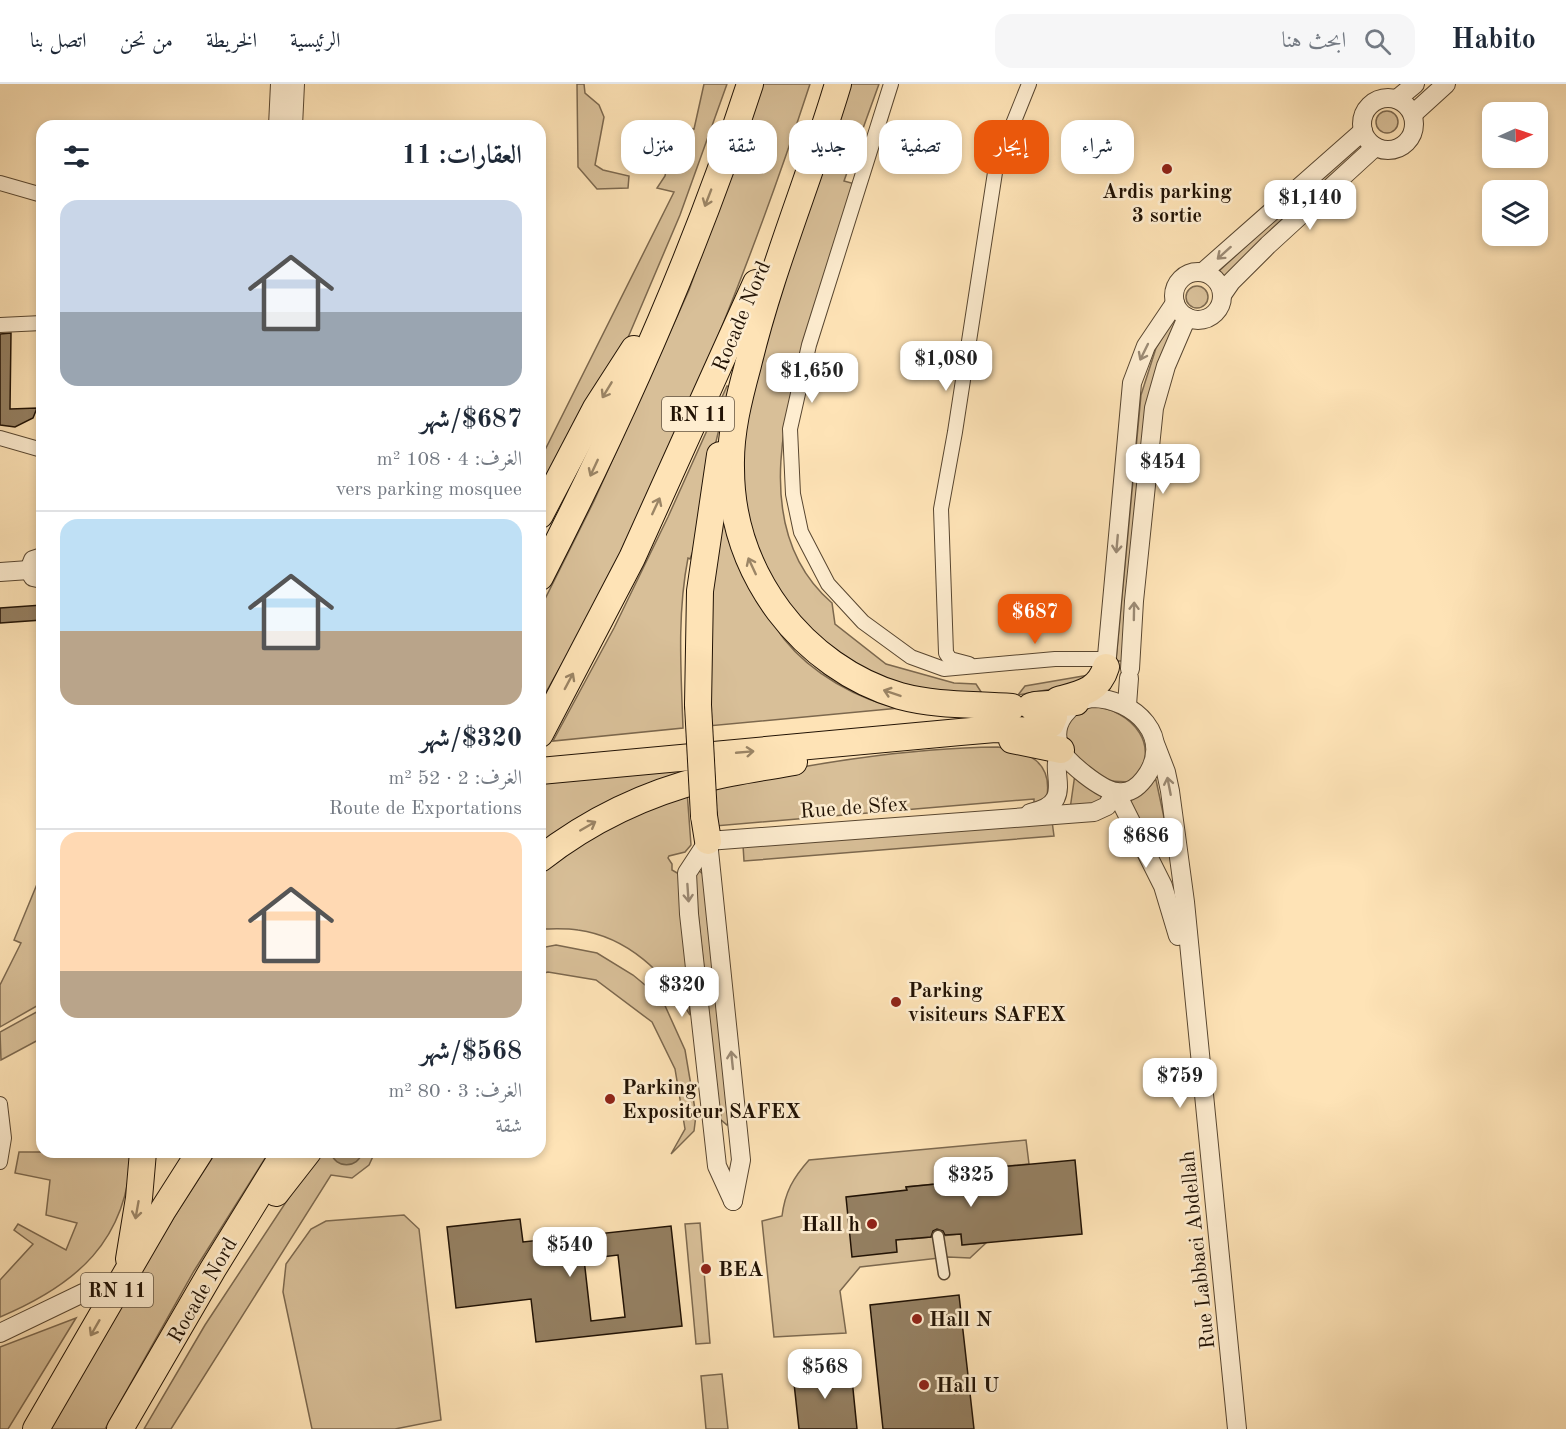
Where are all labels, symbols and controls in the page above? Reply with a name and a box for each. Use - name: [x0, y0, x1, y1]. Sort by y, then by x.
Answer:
- search box: [995, 14, 1415, 68]
- icon: search: [1361, 25, 1394, 58]
- text: Habito: [1451, 27, 1536, 55]
- text: ابحث هنا: [1281, 30, 1346, 52]
- text: اتصل بنا: [30, 31, 87, 52]
- text: من نحن: [120, 31, 173, 52]
- text: الخريطة: [206, 31, 257, 52]
- text: الرئيسية: [290, 31, 341, 52]
- north arrow: [1482, 102, 1548, 168]
- map controls: [1482, 102, 1548, 246]
- chip: منزل: [621, 120, 695, 174]
- chip: شقة: [707, 120, 777, 174]
- chip: جديد: [789, 120, 867, 174]
- chip: تصفية: [879, 120, 962, 174]
- chip: إيجار: [974, 120, 1049, 174]
- chip: شراء: [1061, 120, 1134, 174]
- icon: filters: [60, 140, 93, 173]
- text: العقارات: 11: [402, 143, 522, 169]
- marker: Ardis parking 3 sortie: [1160, 162, 1174, 176]
- pin: $1,140: [1261, 180, 1359, 231]
- button: layers: [1482, 180, 1548, 246]
- place label: Ardis parking 3 sortie: [1102, 182, 1232, 227]
- one-way arrow: [702, 188, 713, 207]
- text: $1,140: [1278, 189, 1342, 209]
- icon: home: [237, 239, 345, 347]
- one-way arrow: [1217, 246, 1232, 260]
- street label: Rocade Nord: [710, 258, 775, 375]
- pin: $1,080: [897, 341, 995, 392]
- one-way arrow: [1138, 342, 1149, 360]
- text: $1,080: [914, 350, 978, 370]
- pin: $1,650: [763, 353, 861, 404]
- text: $1,650: [780, 362, 844, 382]
- one-way arrow: [601, 381, 613, 398]
- road number: RN 11: [662, 397, 734, 431]
- text: $687/شهر: [420, 407, 522, 433]
- pin: $454: [1127, 444, 1199, 495]
- text: الغرف: 4 · 108 m²: [377, 450, 522, 470]
- text: $454: [1140, 453, 1186, 473]
- one-way arrow: [587, 459, 598, 477]
- text: vers parking mosquee: [336, 480, 522, 500]
- one-way arrow: [650, 498, 662, 516]
- one-way arrow: [1111, 533, 1122, 553]
- one-way arrow: [746, 557, 757, 575]
- icon: home: [237, 558, 345, 666]
- pin: $687: [999, 594, 1071, 645]
- one-way arrow: [1128, 601, 1139, 621]
- text: $687: [1012, 603, 1058, 623]
- one-way arrow: [564, 672, 575, 690]
- one-way arrow: [883, 686, 902, 697]
- text: $320/شهر: [420, 726, 522, 752]
- one-way arrow: [734, 746, 754, 757]
- text: الغرف: 2 · 52 m²: [388, 769, 522, 789]
- one-way arrow: [1163, 777, 1174, 796]
- street label: Rue de Sfex: [799, 794, 909, 823]
- text: Route de Exportations: [329, 799, 522, 819]
- pin: $686: [1110, 818, 1182, 869]
- one-way arrow: [579, 820, 596, 832]
- text: $686: [1123, 827, 1169, 847]
- icon: home: [237, 871, 345, 979]
- one-way arrow: [683, 882, 694, 902]
- pin: $320: [646, 967, 718, 1018]
- text: $320: [659, 976, 705, 996]
- place label: Parking visiteurs SAFEX: [908, 981, 1066, 1026]
- marker: Parking visiteurs SAFEX: [889, 995, 903, 1009]
- text: $568/شهر: [420, 1039, 522, 1065]
- one-way arrow: [726, 1050, 737, 1070]
- pin: $759: [1144, 1058, 1216, 1109]
- text: $759: [1157, 1067, 1203, 1087]
- place label: Parking Expositeur SAFEX: [622, 1078, 801, 1123]
- text: الغرف: 3 · 80 m²: [388, 1082, 522, 1102]
- marker: Parking Expositeur SAFEX: [603, 1092, 617, 1106]
- text: شقة: [496, 1117, 522, 1137]
- street label: Rue Labbaci Abdellah: [1178, 1150, 1219, 1350]
- pin: $325: [935, 1157, 1007, 1208]
- text: $325: [948, 1166, 994, 1186]
- one-way arrow: [131, 1200, 142, 1220]
- place label: Hall h: [801, 1215, 860, 1236]
- marker: Hall h: [865, 1217, 879, 1231]
- pin: $540: [534, 1227, 606, 1278]
- street label: Rocade Nord: [165, 1235, 242, 1347]
- text: $540: [547, 1236, 593, 1256]
- place label: BEA: [718, 1260, 763, 1281]
- marker: BEA: [699, 1262, 713, 1276]
- road number: RN 11: [81, 1273, 153, 1307]
- place label: Hall N: [929, 1310, 992, 1331]
- marker: Hall N: [910, 1312, 924, 1326]
- one-way arrow: [88, 1319, 100, 1336]
- pin: $568: [789, 1349, 861, 1400]
- text: $568: [802, 1358, 848, 1378]
- place label: Hall U: [936, 1376, 999, 1397]
- marker: Hall U: [917, 1378, 931, 1392]

